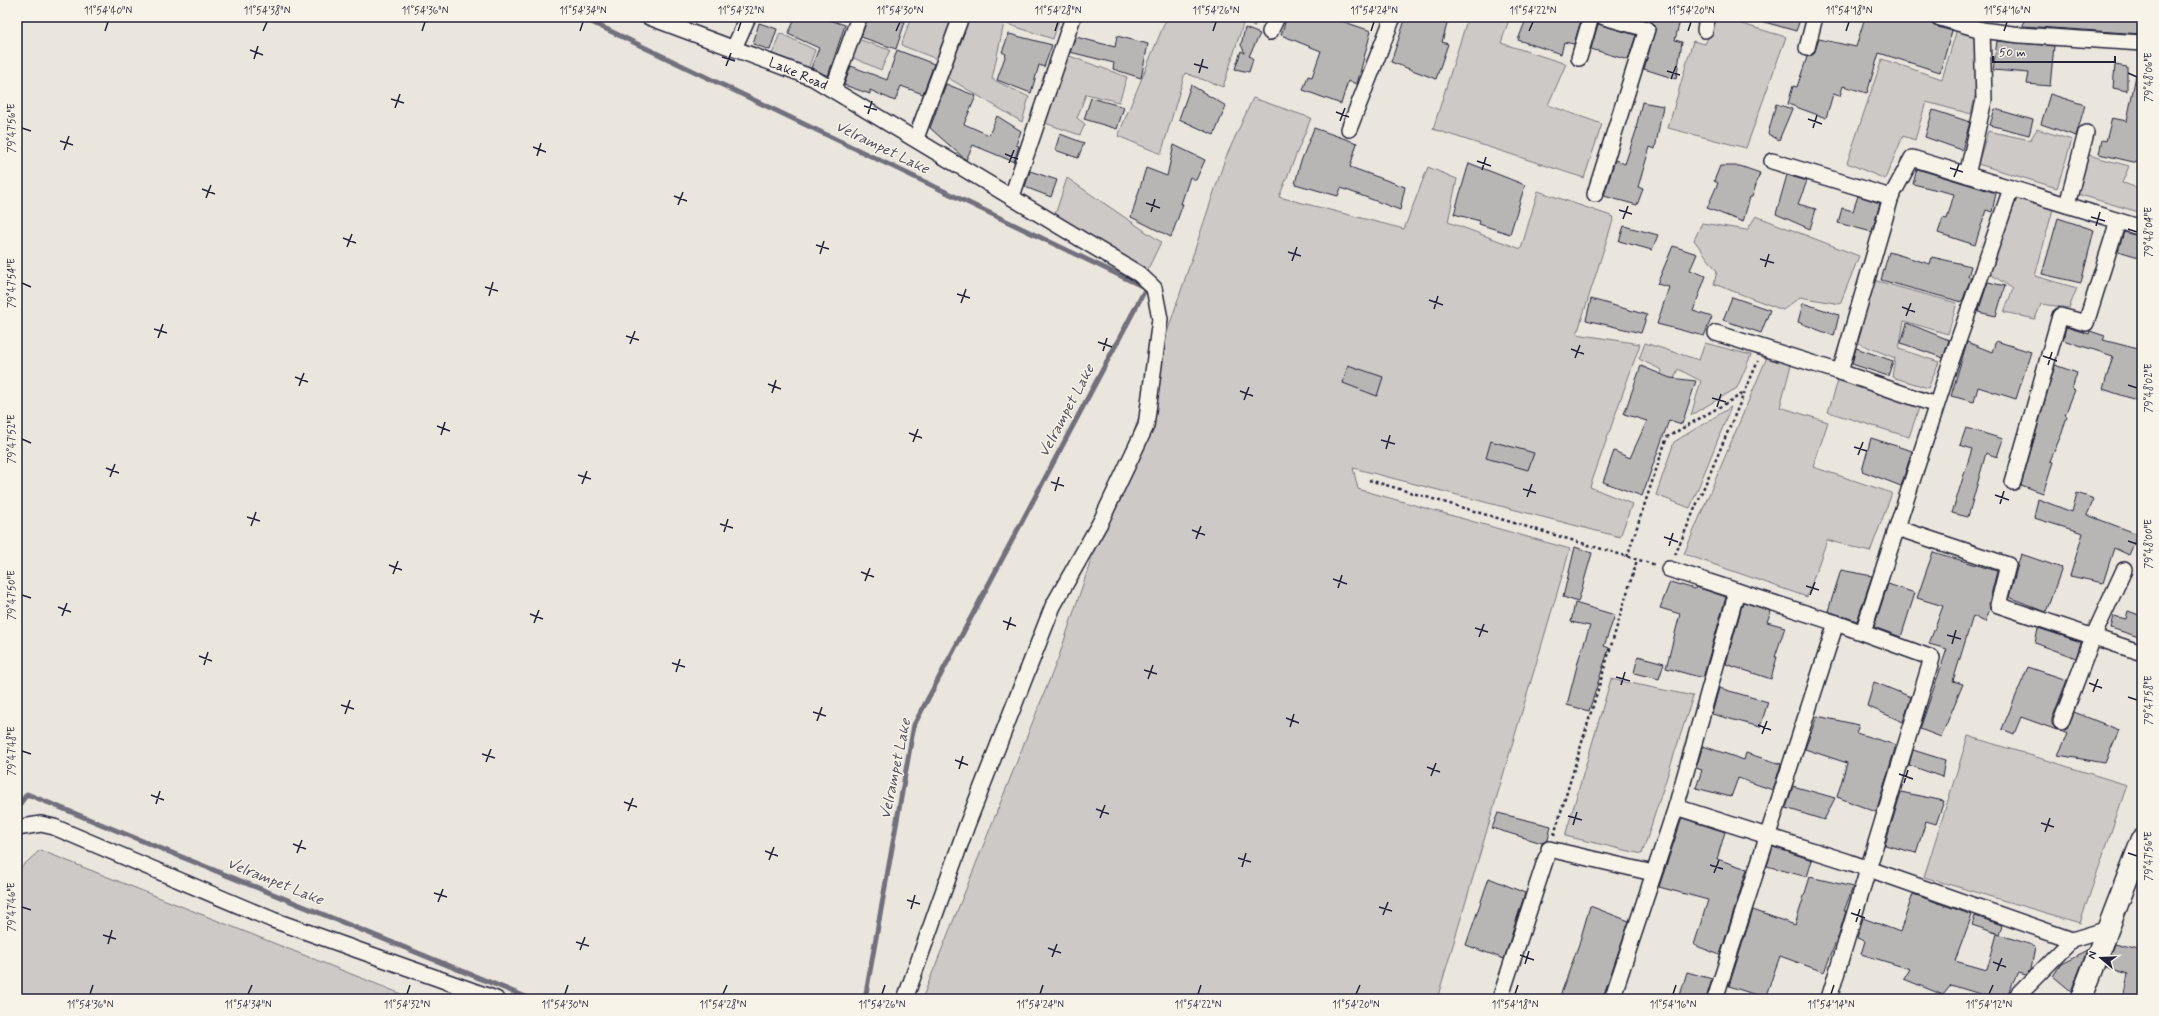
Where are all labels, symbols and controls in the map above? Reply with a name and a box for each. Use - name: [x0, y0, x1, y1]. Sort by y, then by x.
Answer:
- text: 11°54'40"N: [84, 4, 132, 18]
- text: 11°54'38"N: [244, 4, 291, 18]
- text: 11°54'36"N: [402, 4, 449, 18]
- text: 11°54'34"N: [559, 4, 607, 18]
- text: 11°54'32"N: [718, 4, 765, 18]
- text: 11°54'30"N: [877, 4, 924, 18]
- text: 11°54'28"N: [1034, 4, 1082, 18]
- text: 11°54'26"N: [1192, 4, 1240, 18]
- text: 11°54'24"N: [1350, 4, 1398, 18]
- text: 11°54'22"N: [1510, 4, 1557, 18]
- text: 11°54'20"N: [1667, 4, 1715, 18]
- text: 11°54'18"N: [1826, 4, 1873, 18]
- text: 11°54'16"N: [1984, 4, 2031, 18]
- scale bar: [1993, 38, 2115, 64]
- text: 50 m: [1999, 45, 2026, 61]
- text: 79°48'06"E: [2142, 52, 2156, 102]
- street label: Lake Road: [766, 54, 830, 94]
- text: 79°47'56"E: [5, 103, 19, 153]
- water label: Velrampet Lake: [832, 117, 933, 180]
- text: 79°48'04"E: [2142, 207, 2156, 257]
- text: 79°47'54"E: [5, 258, 19, 308]
- water label: Velrampet Lake: [1034, 360, 1100, 461]
- text: 79°48'02"E: [2142, 363, 2156, 413]
- text: 79°47'52"E: [5, 414, 19, 464]
- text: 79°48'00"E: [2142, 519, 2156, 569]
- text: 79°47'50"E: [5, 570, 19, 620]
- text: 79°47'58"E: [2142, 675, 2156, 725]
- water label: Velrampet Lake: [876, 716, 917, 821]
- text: 79°47'48"E: [5, 726, 19, 776]
- text: 79°47'56"E: [2142, 831, 2156, 881]
- water label: Velrampet Lake: [224, 854, 327, 911]
- text: 79°47'46"E: [5, 882, 19, 932]
- north arrow: [2081, 938, 2121, 978]
- text: N: [2085, 949, 2100, 961]
- text: 11°54'36"N: [67, 998, 114, 1012]
- text: 11°54'34"N: [224, 998, 272, 1012]
- text: 11°54'32"N: [384, 998, 431, 1012]
- text: 11°54'30"N: [542, 998, 589, 1012]
- text: 11°54'28"N: [699, 998, 747, 1012]
- text: 11°54'26"N: [858, 998, 906, 1012]
- text: 11°54'24"N: [1016, 998, 1064, 1012]
- text: 11°54'22"N: [1175, 998, 1222, 1012]
- text: 11°54'20"N: [1332, 998, 1380, 1012]
- text: 11°54'18"N: [1492, 998, 1539, 1012]
- text: 11°54'16"N: [1650, 998, 1697, 1012]
- text: 11°54'14"N: [1807, 998, 1855, 1012]
- text: 11°54'12"N: [1966, 998, 2013, 1012]

